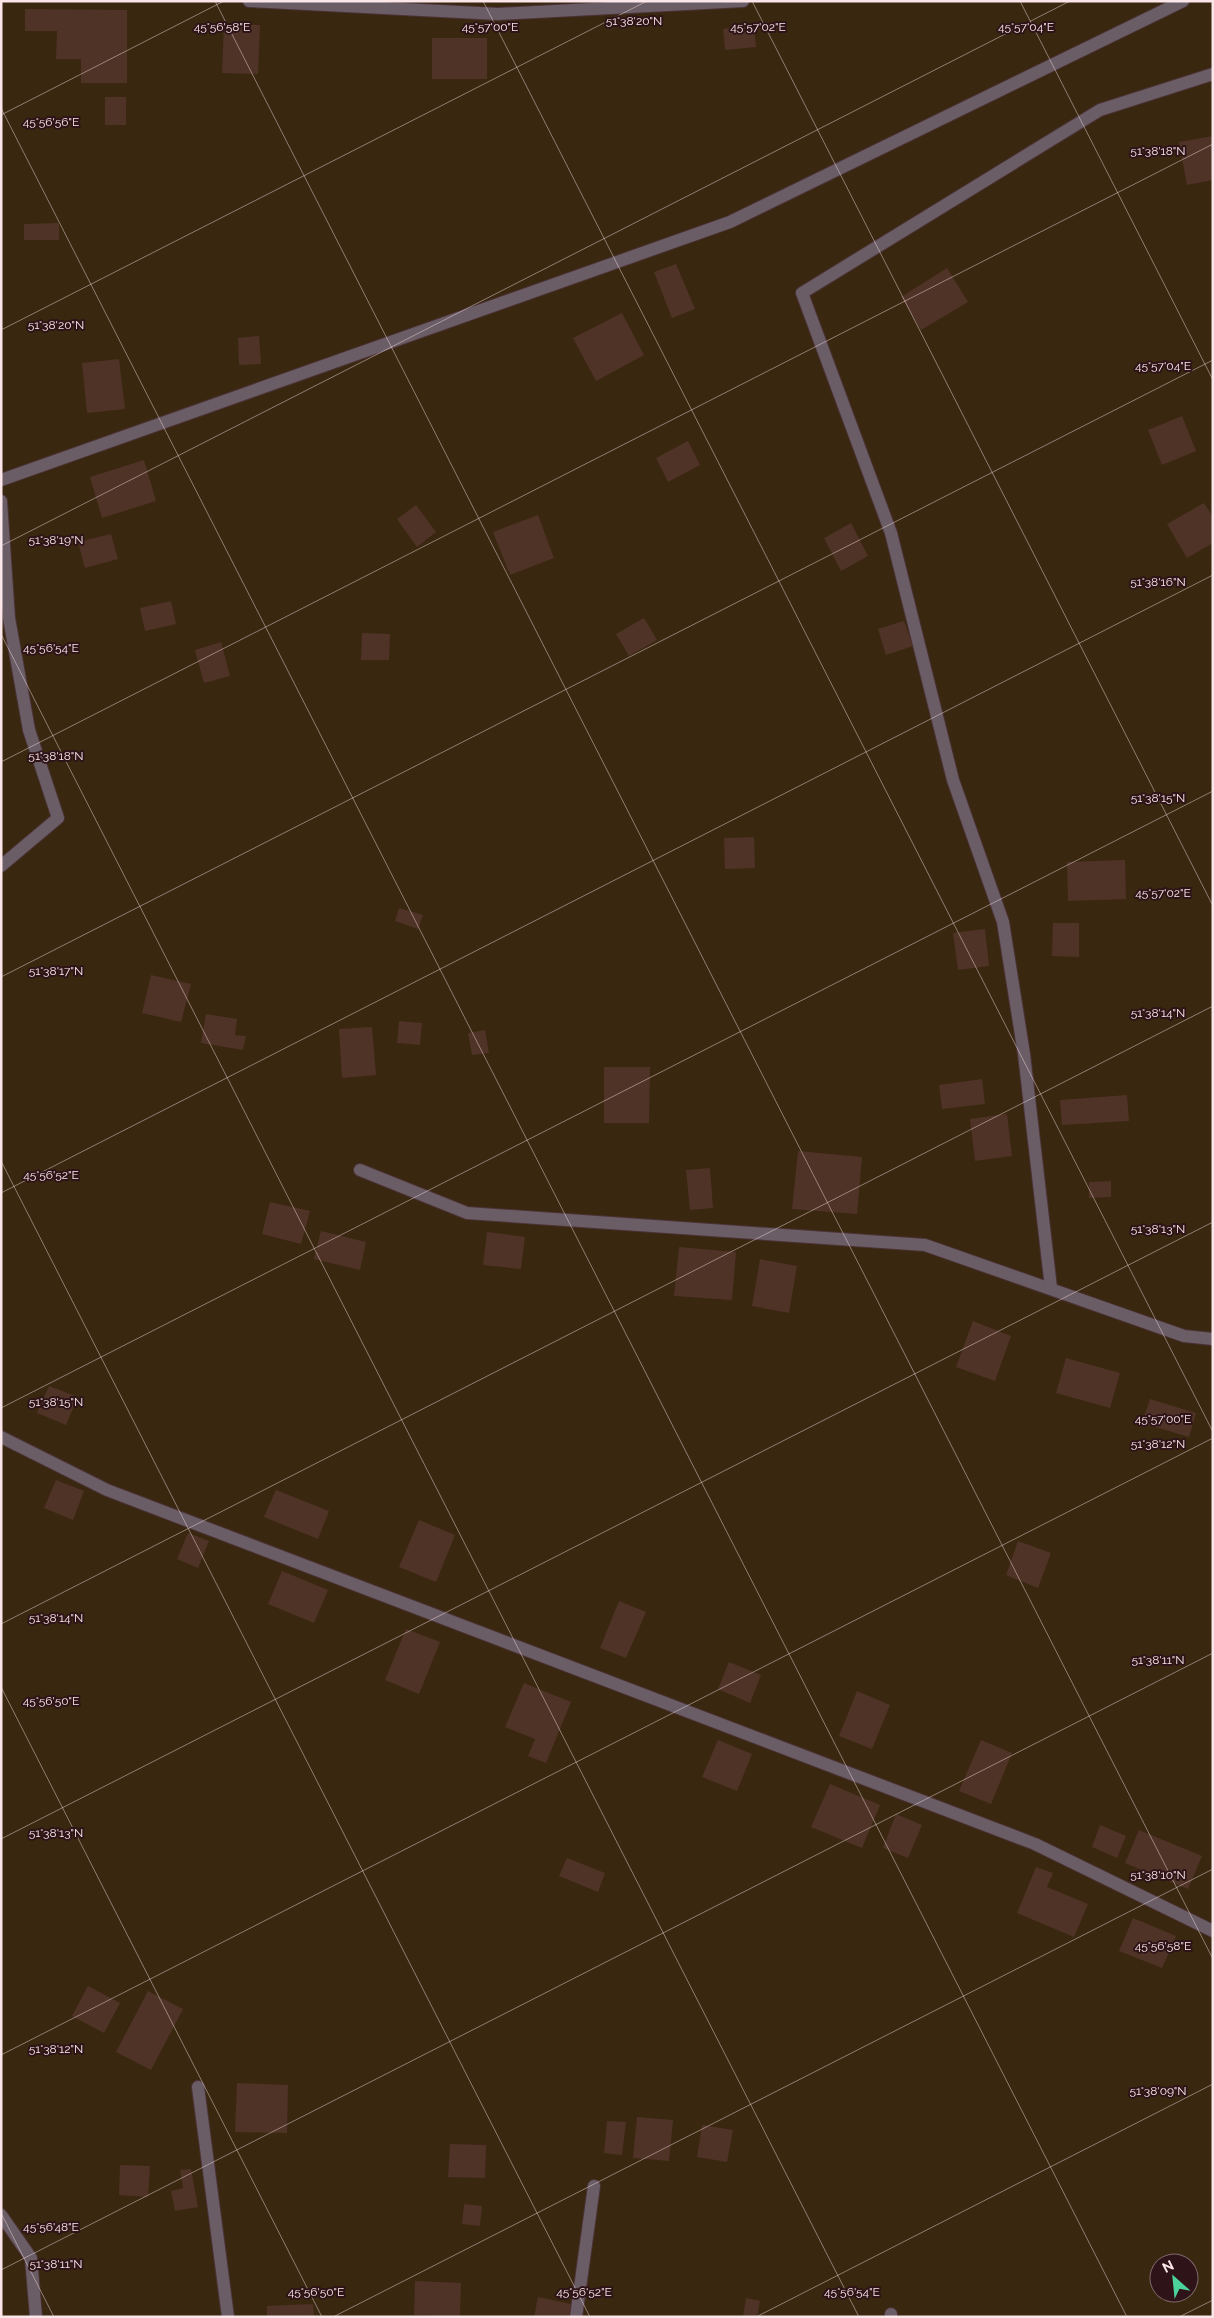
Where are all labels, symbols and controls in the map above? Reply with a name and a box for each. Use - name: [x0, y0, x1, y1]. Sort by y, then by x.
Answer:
- text: 51°38'20"N: [606, 14, 662, 28]
- text: 45°56'58"E: [194, 20, 250, 34]
- text: 45°57'00"E: [462, 20, 518, 34]
- text: 45°57'02"E: [730, 20, 786, 34]
- text: 45°57'04"E: [998, 20, 1054, 34]
- text: 45°56'56"E: [23, 115, 79, 129]
- text: 51°38'18"N: [1130, 144, 1186, 158]
- text: 51°38'20"N: [28, 318, 84, 332]
- text: 45°57'04"E: [1135, 359, 1191, 373]
- text: 51°38'19"N: [29, 533, 83, 547]
- text: 51°38'16"N: [1130, 575, 1186, 589]
- text: 45°56'54"E: [23, 641, 79, 655]
- text: 51°38'18"N: [28, 749, 84, 763]
- text: 51°38'15"N: [1131, 791, 1185, 805]
- text: 45°57'02"E: [1135, 886, 1191, 900]
- text: 51°38'17"N: [29, 964, 83, 978]
- text: 51°38'14"N: [1131, 1006, 1185, 1020]
- text: 45°56'52"E: [23, 1168, 79, 1182]
- text: 51°38'13"N: [1131, 1222, 1185, 1236]
- text: 51°38'15"N: [29, 1395, 83, 1409]
- text: 45°57'00"E: [1135, 1412, 1191, 1426]
- text: 51°38'12"N: [1131, 1437, 1185, 1451]
- text: 51°38'14"N: [29, 1611, 83, 1625]
- text: 51°38'11"N: [1131, 1653, 1185, 1667]
- text: 45°56'50"E: [23, 1694, 79, 1708]
- text: 51°38'13"N: [29, 1826, 83, 1840]
- text: 51°38'10"N: [1130, 1868, 1186, 1882]
- text: 45°56'58"E: [1135, 1939, 1191, 1953]
- text: 51°38'12"N: [29, 2042, 83, 2056]
- text: 51°38'09"N: [1129, 2084, 1187, 2098]
- text: 45°56'48"E: [23, 2220, 79, 2234]
- north arrow: [1149, 2253, 1199, 2303]
- text: 51°38'11"N: [29, 2257, 83, 2271]
- text: N: [1160, 2257, 1176, 2276]
- text: 45°56'50"E: [288, 2285, 344, 2299]
- text: 45°56'52"E: [556, 2285, 612, 2299]
- text: 45°56'54"E: [824, 2285, 880, 2299]

